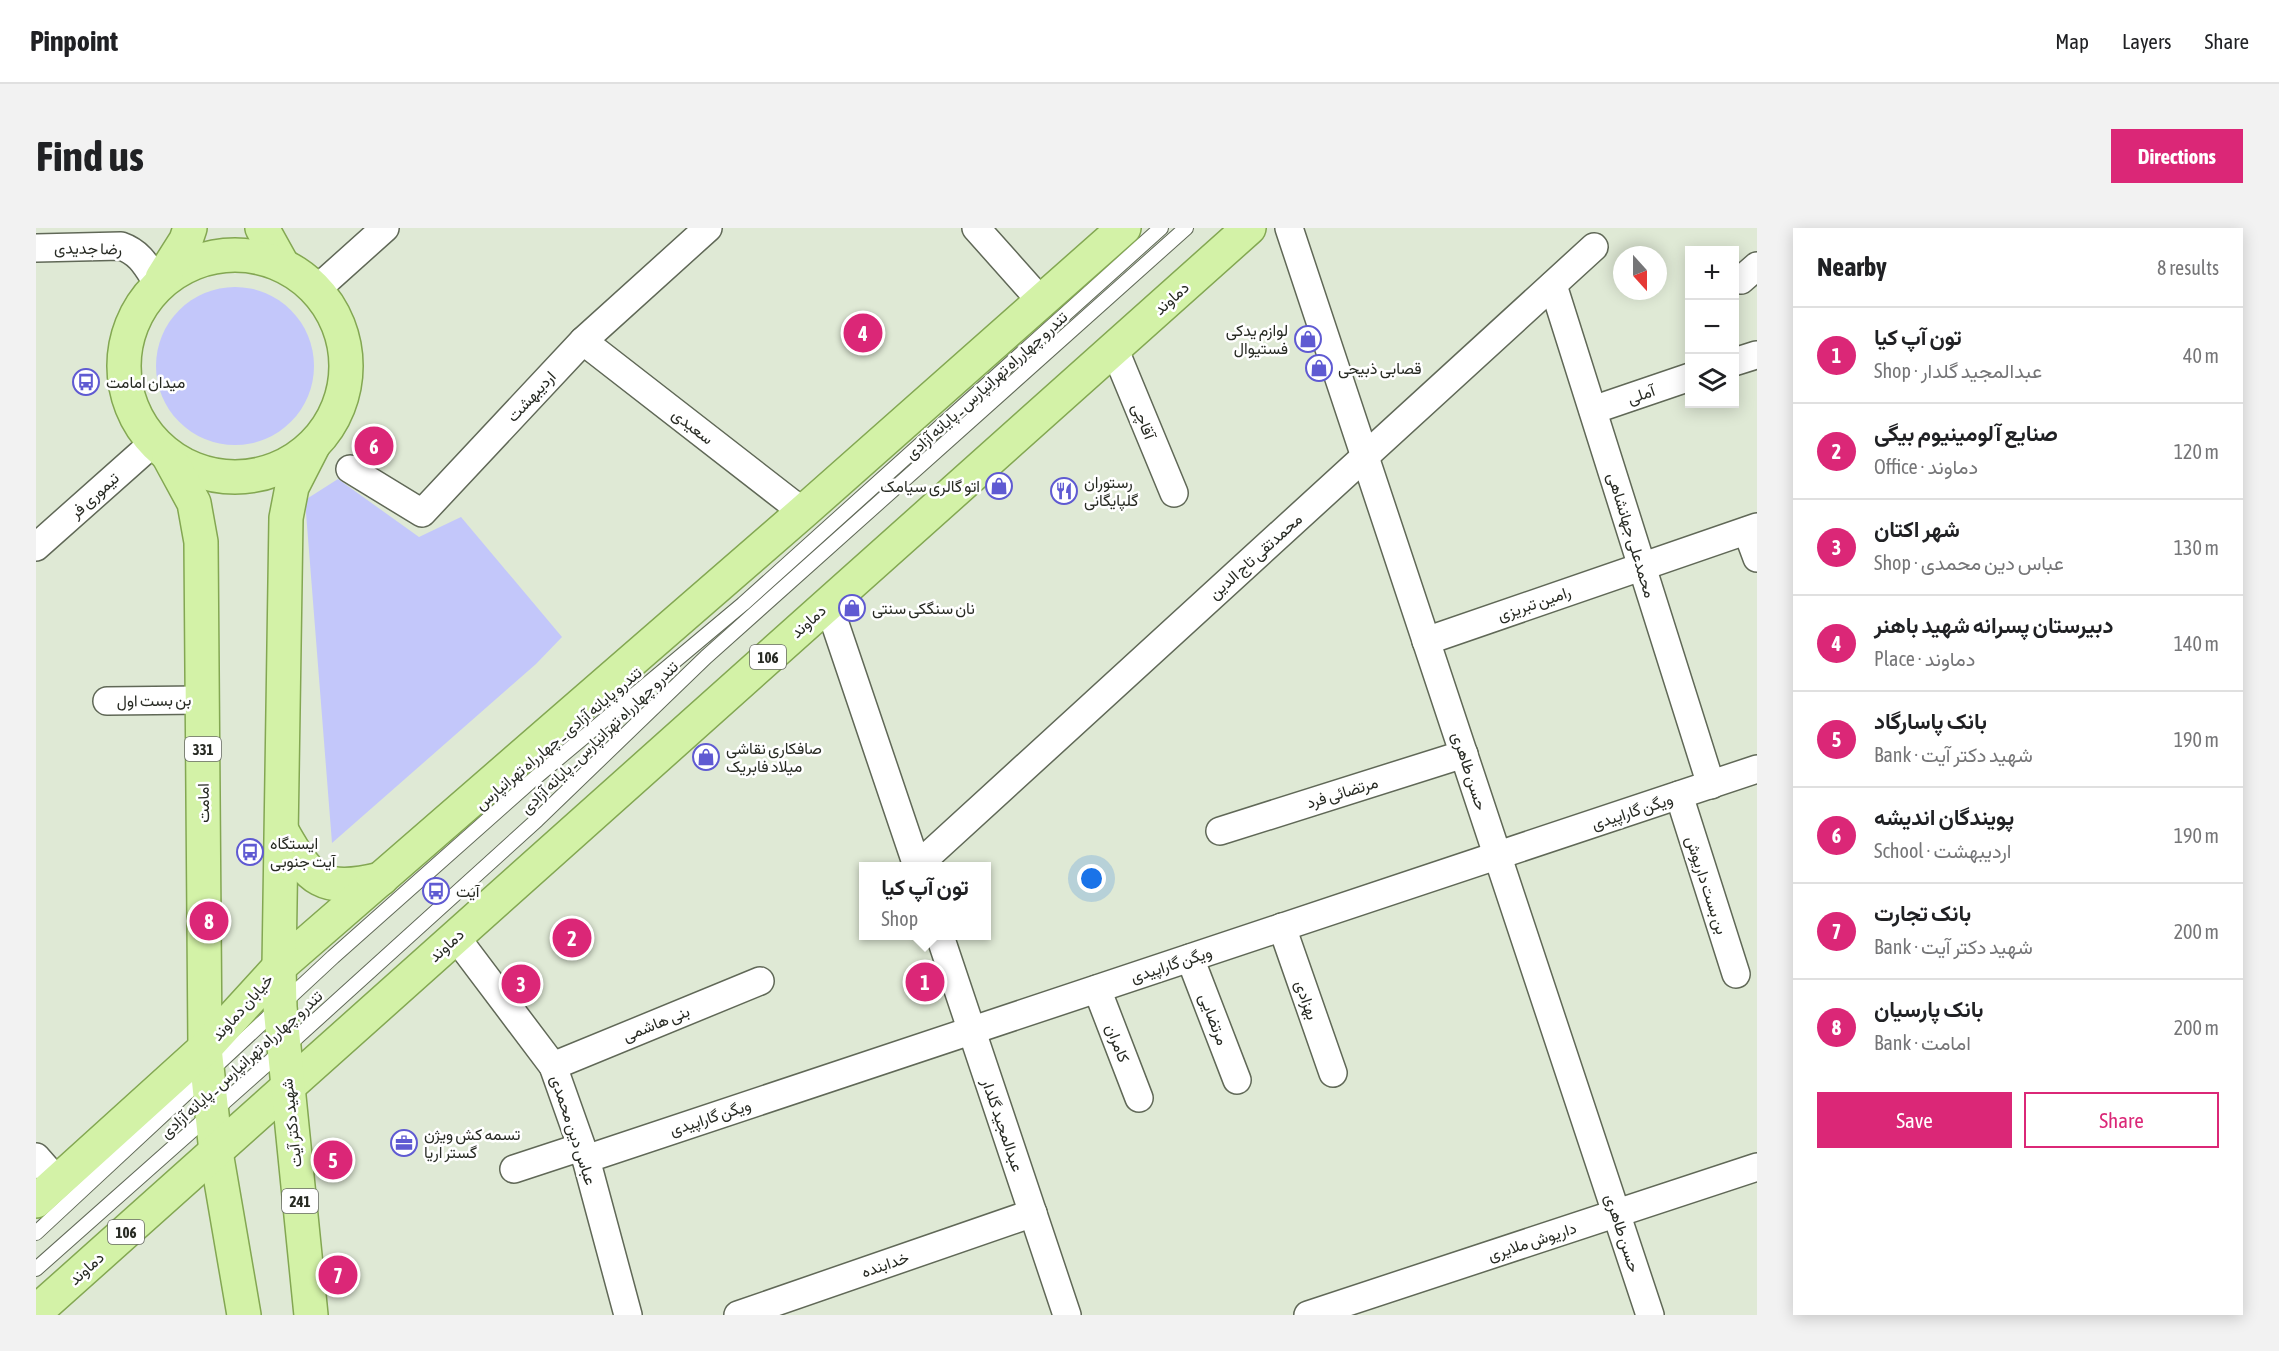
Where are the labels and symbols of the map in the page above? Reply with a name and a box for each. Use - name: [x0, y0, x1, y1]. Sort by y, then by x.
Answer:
- street label: رضا جدیدی: [54, 238, 122, 260]
- north arrow: [1613, 246, 1667, 300]
- street label: دماوند: [1150, 278, 1193, 320]
- street label: تندرو چهارراه تهرانپارس ـ پایانه آزادی: [901, 307, 1073, 465]
- pin: 4: [844, 310, 882, 356]
- place label: لوازم یدکی فستیوال: [1226, 321, 1288, 359]
- shop icon: لوازم یدکی فستیوال: [1293, 324, 1323, 354]
- shop icon: قصابی ذبیحی: [1304, 353, 1334, 383]
- place label: قصابی ذبیحی: [1338, 359, 1422, 379]
- bus stop icon: میدان امامت: [71, 367, 101, 397]
- street label: اردیبهشت: [503, 367, 560, 426]
- place label: میدان امامت: [106, 373, 185, 392]
- street label: آملی: [1625, 381, 1659, 409]
- street label: آقاچی: [1126, 401, 1160, 444]
- street label: سعیدی: [668, 404, 717, 449]
- pin: 6: [354, 424, 394, 468]
- street label: تیموری فر: [65, 468, 124, 524]
- street label: محمدعلی جهانشاهی: [1603, 470, 1660, 600]
- shop icon: اتو گالری سیامک: [984, 471, 1014, 501]
- place label: رستوران گلپایگانی: [1084, 473, 1138, 512]
- restaurant icon: رستوران گلپایگانی: [1049, 476, 1079, 506]
- place label: اتو گالری سیامک: [880, 477, 980, 497]
- street label: محمدتقی تاج الدین: [1205, 509, 1307, 605]
- street label: رامین تبریزی: [1495, 582, 1574, 626]
- shop icon: نان سنگکی سنتی: [837, 593, 867, 623]
- place label: نان سنگکی سنتی: [872, 599, 975, 619]
- street label: دماوند: [787, 601, 830, 643]
- road number: 106: [750, 645, 786, 669]
- street label: تندرو چهارراه تهرانپارس ـ پایانه آزادی: [517, 657, 684, 819]
- street label: تندرو پایانه آزادی ـ چهارراه تهرانپارس: [471, 663, 647, 815]
- street label: بن بست اول: [116, 690, 192, 712]
- street label: حسن طاهری: [1447, 730, 1491, 813]
- road number: 331: [185, 737, 221, 761]
- place label: صافکاری نقاشی میلاد فابریک: [726, 739, 822, 777]
- shop icon: صافکاری نقاشی میلاد فابریک: [691, 742, 721, 772]
- street label: مرتضائی فرد: [1304, 773, 1381, 813]
- street label: امامت: [194, 783, 212, 823]
- street label: ویگن گاراپیدی: [1589, 789, 1676, 835]
- street label: بن بست داریوش: [1681, 833, 1731, 937]
- place label: ایستگاه آیت جنوبی: [270, 834, 337, 872]
- bus stop icon: ایستگاه آیت جنوبی: [235, 837, 265, 867]
- your location: [1077, 864, 1106, 893]
- bus stop icon: آیت: [421, 876, 451, 906]
- place label: آیت: [456, 882, 481, 901]
- pin: 8: [190, 898, 228, 944]
- pin: 2: [552, 916, 592, 960]
- street label: دماوند: [425, 925, 468, 967]
- street label: ویگن گاراپیدی: [1128, 942, 1215, 988]
- pin: 1: [906, 960, 944, 1005]
- pin: 3: [502, 962, 540, 1006]
- street label: خیابان دماوند: [207, 970, 278, 1045]
- street label: بهزادی: [1290, 978, 1322, 1023]
- street label: تندرو چهارراه تهرانپارس ـ پایانه آزادی: [156, 986, 328, 1144]
- street label: مرتضایی: [1194, 991, 1232, 1048]
- street label: بنی هاشمی: [620, 1001, 693, 1046]
- street label: کامران: [1101, 1021, 1133, 1065]
- street label: عباس دین محمدی: [546, 1073, 600, 1188]
- street label: عبدالمجید گلدار: [976, 1075, 1027, 1175]
- street label: شهید دکتر آیت: [277, 1077, 307, 1168]
- street label: ویگن گاراپیدی: [667, 1095, 754, 1141]
- place label: تسمه کش ویژن گستر اریا: [424, 1125, 520, 1163]
- office icon: تسمه کش ویژن گستر اریا: [389, 1128, 419, 1158]
- pin: 5: [314, 1138, 352, 1182]
- road number: 241: [282, 1189, 318, 1213]
- street label: حسن طاهری: [1600, 1192, 1644, 1275]
- street label: داریوش ملایری: [1485, 1218, 1579, 1266]
- road number: 106: [108, 1220, 144, 1244]
- street label: خدابنده: [859, 1247, 912, 1281]
- street label: دماوند: [65, 1248, 108, 1290]
- pin: 7: [318, 1252, 358, 1298]

